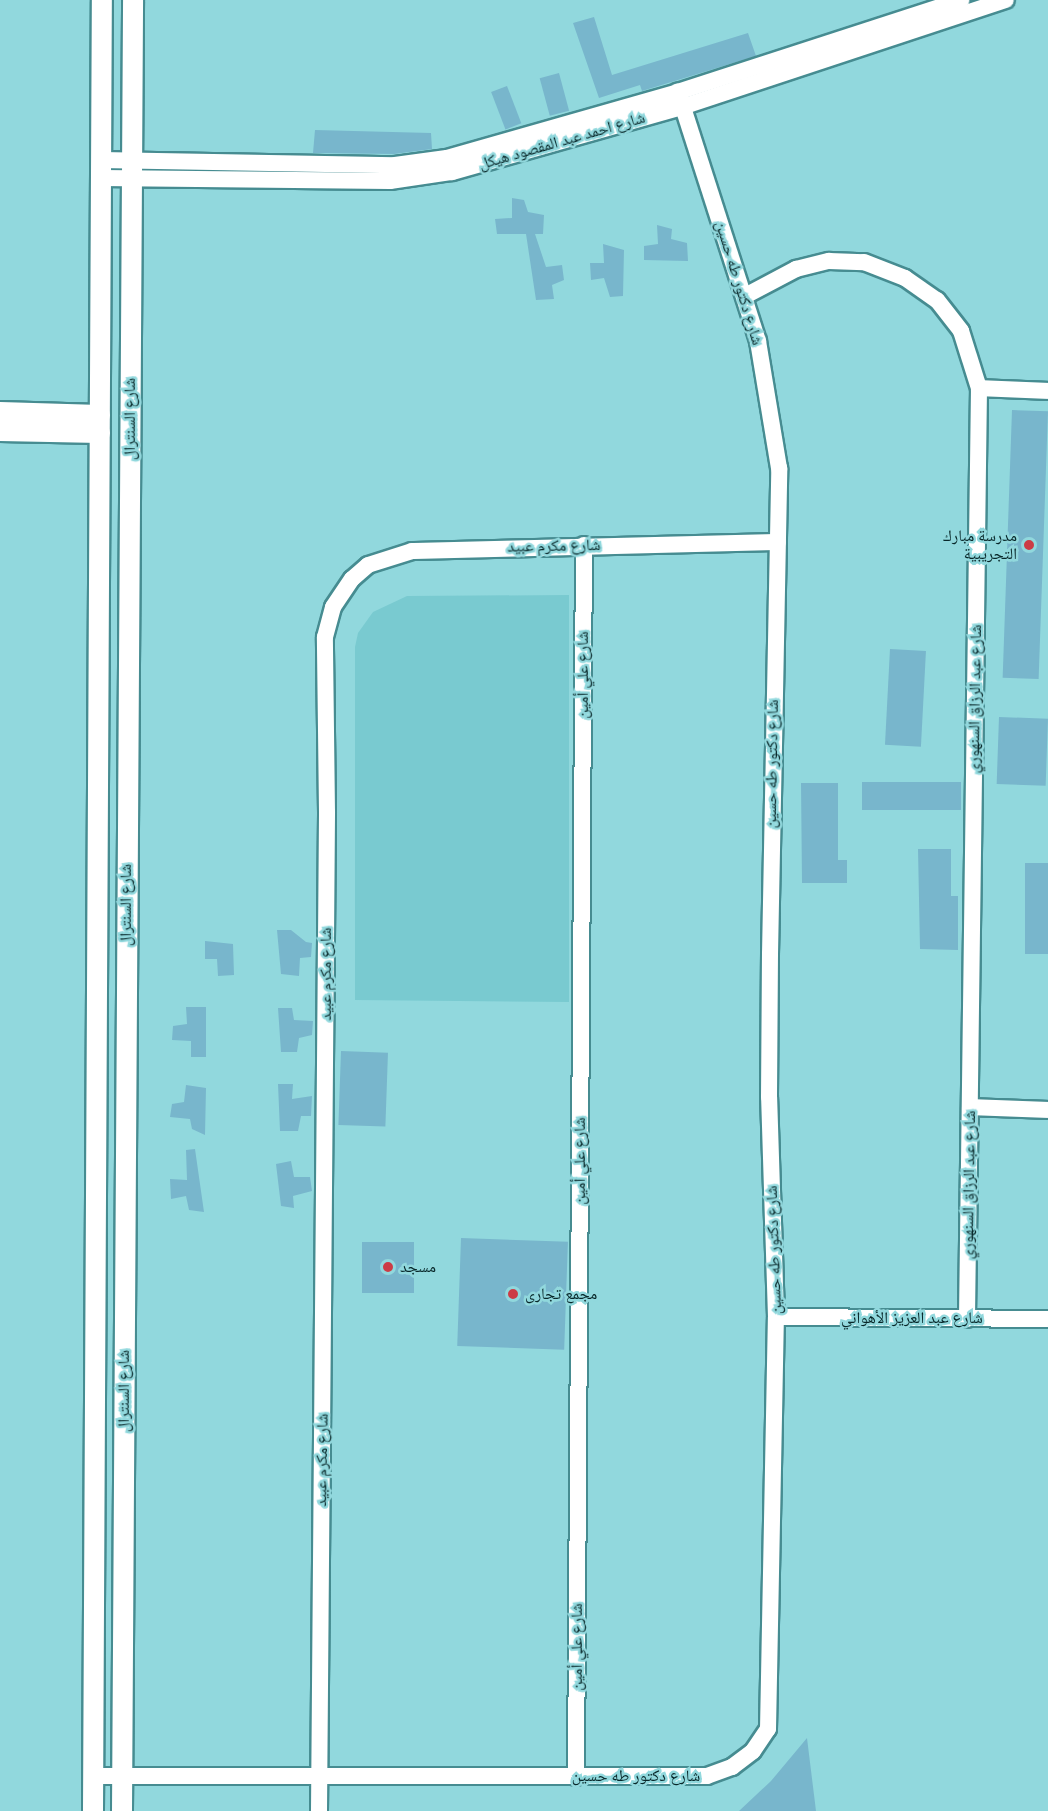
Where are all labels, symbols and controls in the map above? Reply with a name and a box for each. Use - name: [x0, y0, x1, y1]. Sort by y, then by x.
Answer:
- street label: شارع احمد عبد المقصود هيكل: [477, 108, 647, 174]
- street label: شارع دكتور طه حسين: [711, 219, 767, 347]
- street label: شارع السنترال: [120, 378, 140, 460]
- place label: مدرسة مبارك التجريبية: [943, 526, 1017, 564]
- street label: شارع مكرم عبيد: [507, 536, 601, 556]
- marker: مدرسة مبارك التجريبية: [1022, 538, 1036, 552]
- street label: شارع عبد الرزاق السنهوري: [964, 624, 986, 774]
- street label: شارع علي أمين: [573, 631, 593, 719]
- street label: شارع دكتور طه حسين: [761, 700, 783, 828]
- street label: شارع السنترال: [116, 864, 136, 946]
- street label: شارع مكرم عبيد: [316, 927, 336, 1021]
- street label: شارع عبد الرزاق السنهوري: [958, 1110, 980, 1260]
- street label: شارع علي أمين: [570, 1117, 590, 1205]
- street label: شارع دكتور طه حسين: [762, 1185, 786, 1315]
- place label: مسجد: [400, 1257, 436, 1277]
- marker: مسجد: [381, 1260, 395, 1274]
- place label: مجمع تجارى: [525, 1284, 597, 1304]
- marker: مجمع تجارى: [506, 1287, 520, 1301]
- street label: شارع عبد العزيز الأهواني: [841, 1308, 983, 1328]
- street label: شارع السنترال: [114, 1350, 134, 1432]
- street label: شارع مكرم عبيد: [312, 1413, 332, 1507]
- street label: شارع علي أمين: [567, 1603, 587, 1691]
- street label: شارع دكتور طه حسين: [572, 1766, 700, 1786]

